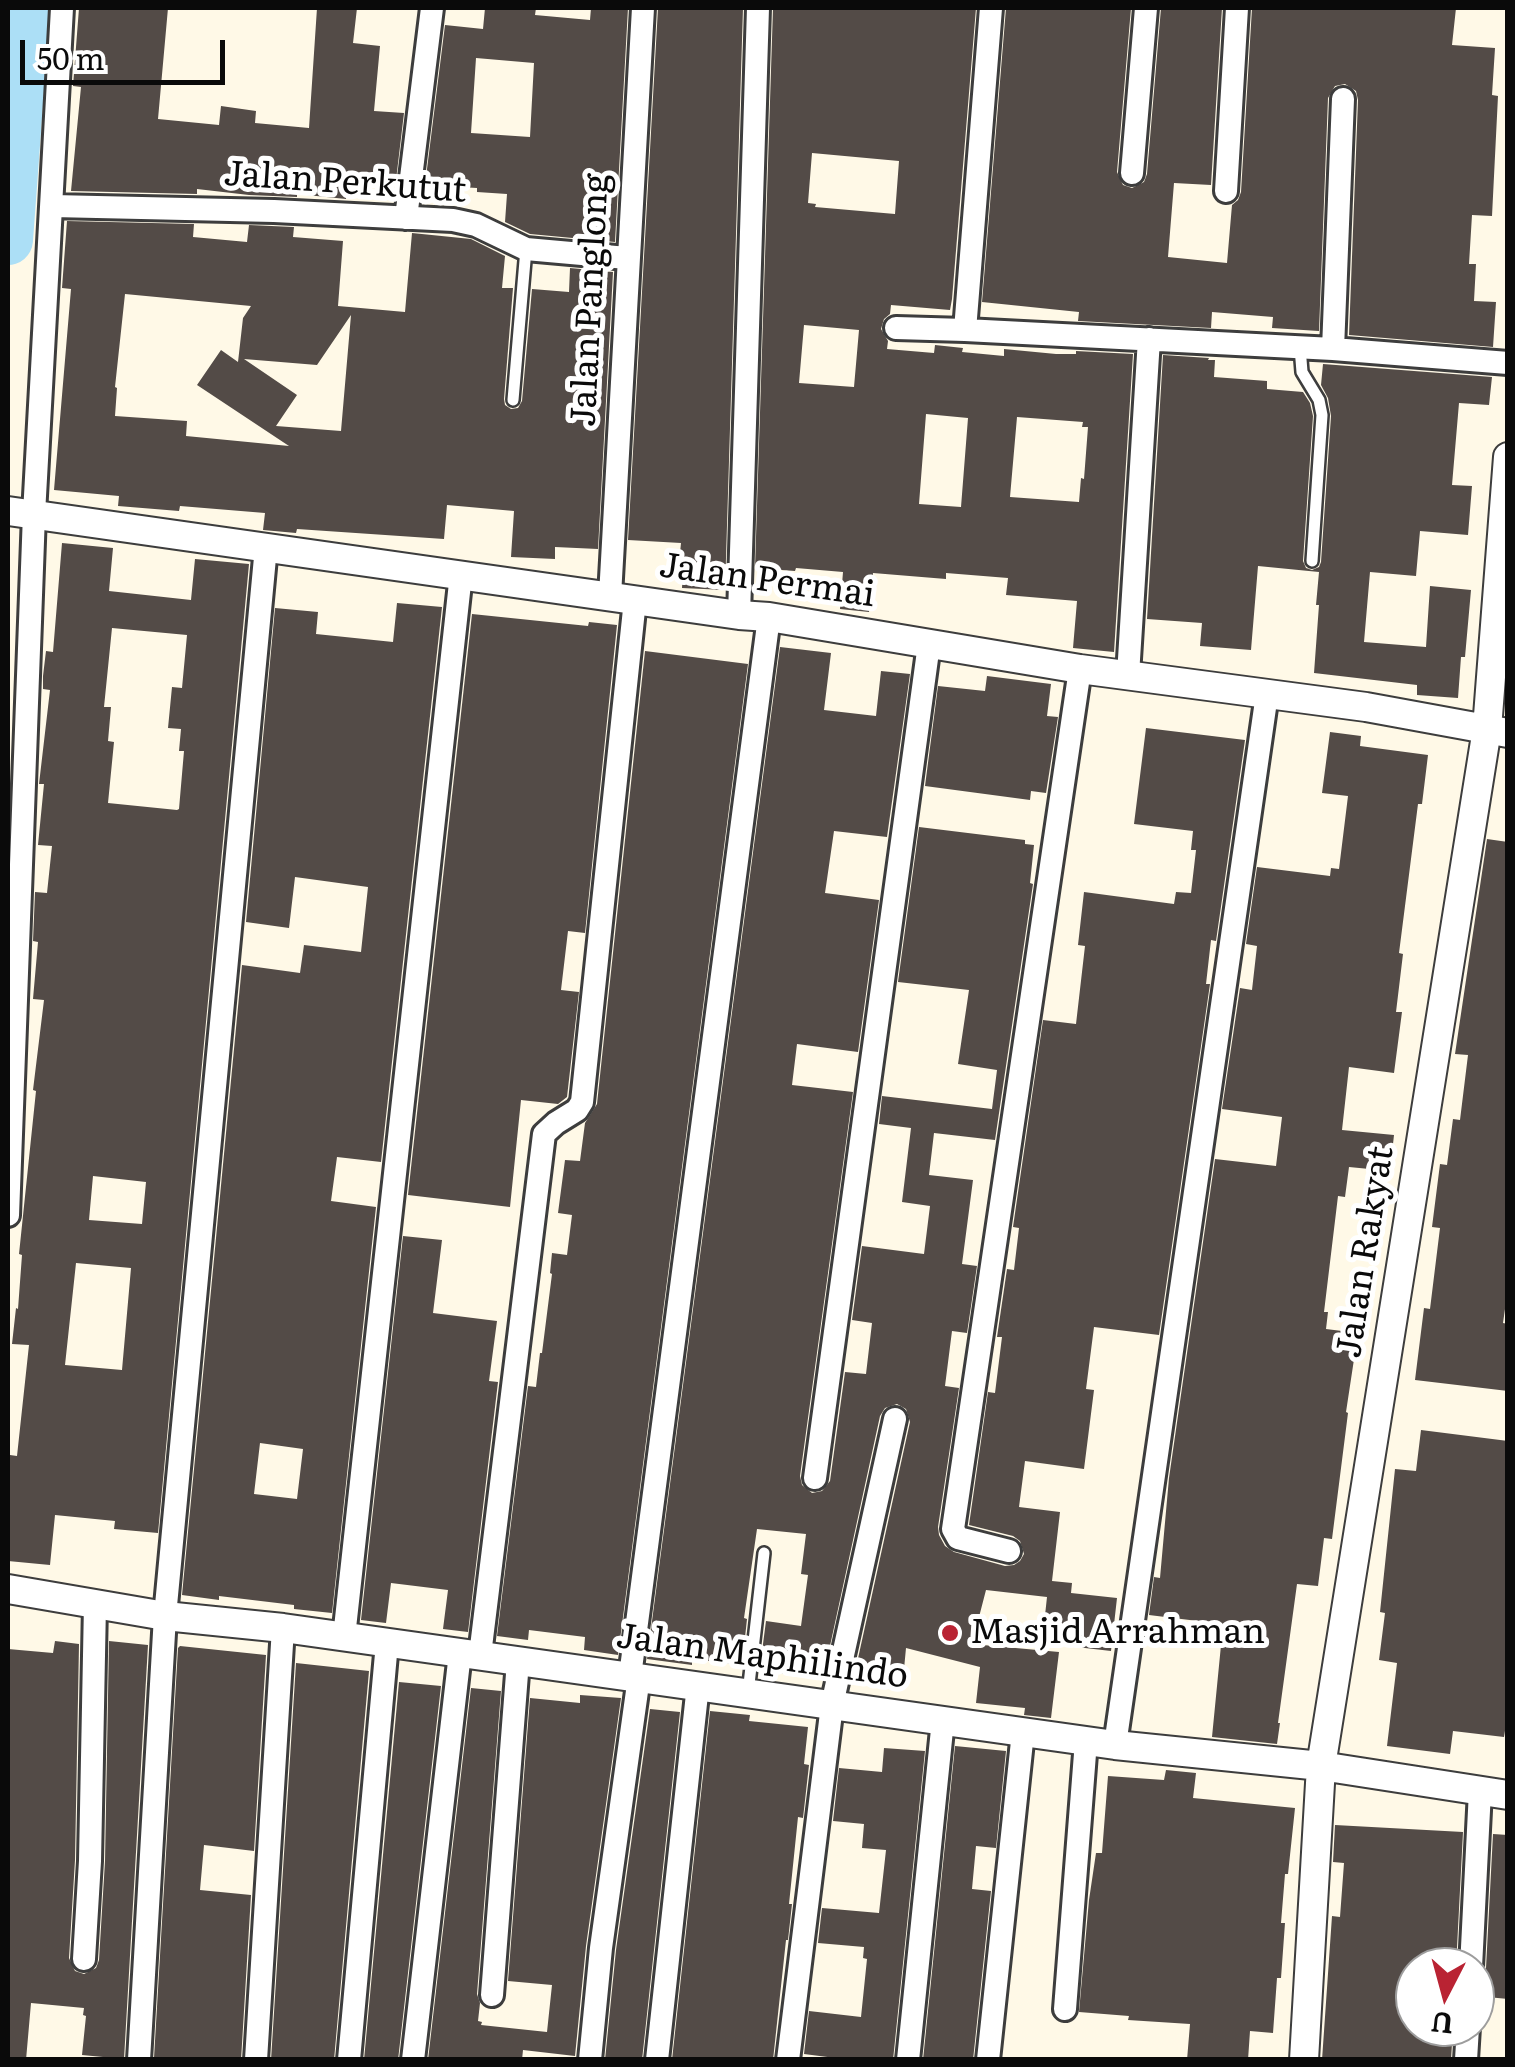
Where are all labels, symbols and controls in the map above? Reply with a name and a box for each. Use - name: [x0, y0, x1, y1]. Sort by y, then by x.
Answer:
- scale bar: [25, 20, 230, 82]
- text: 50 m: [37, 35, 105, 79]
- street label: Jalan Perkutut: [222, 154, 468, 212]
- street label: Jalan Panglong: [563, 172, 619, 428]
- street label: Jalan Permai: [656, 545, 878, 617]
- street label: Jalan Rakyat: [1329, 1143, 1403, 1361]
- place label: Masjid Arrahman: [970, 1612, 1265, 1654]
- street label: Jalan Maphilindo: [613, 1616, 911, 1698]
- marker: Masjid Arrahman: [939, 1622, 961, 1644]
- north arrow: [1395, 1947, 1495, 2047]
- text: U: [1429, 2003, 1455, 2047]

